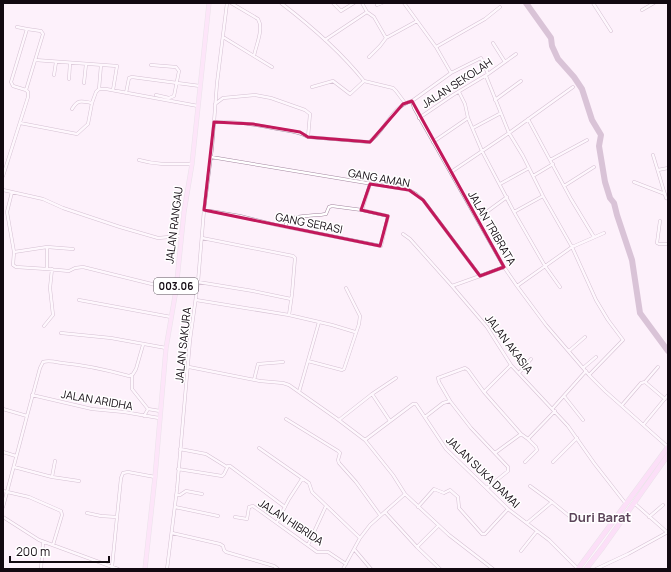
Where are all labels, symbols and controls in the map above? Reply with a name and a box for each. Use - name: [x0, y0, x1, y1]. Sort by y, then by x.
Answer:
- street label: JALAN SEKOLAH: [418, 54, 495, 111]
- street label: GANG AMAN: [347, 165, 411, 190]
- street label: JALAN RANGAU: [161, 186, 186, 264]
- street label: JALAN TRIBRATA: [465, 188, 520, 268]
- street label: GANG SERASI: [274, 209, 344, 236]
- road number: 003.06: [154, 278, 198, 294]
- street label: JALAN SAKURA: [171, 306, 194, 384]
- street label: JALAN AKASIA: [482, 311, 537, 376]
- street label: JALAN ARIDHA: [60, 386, 134, 413]
- street label: JALAN SUKA DAMAI: [443, 432, 524, 511]
- street label: JALAN HIBRIDA: [256, 495, 327, 548]
- district label: Duri Barat: [569, 508, 632, 526]
- scale bar: [10, 538, 109, 564]
- text: 200 m: [16, 543, 50, 560]

